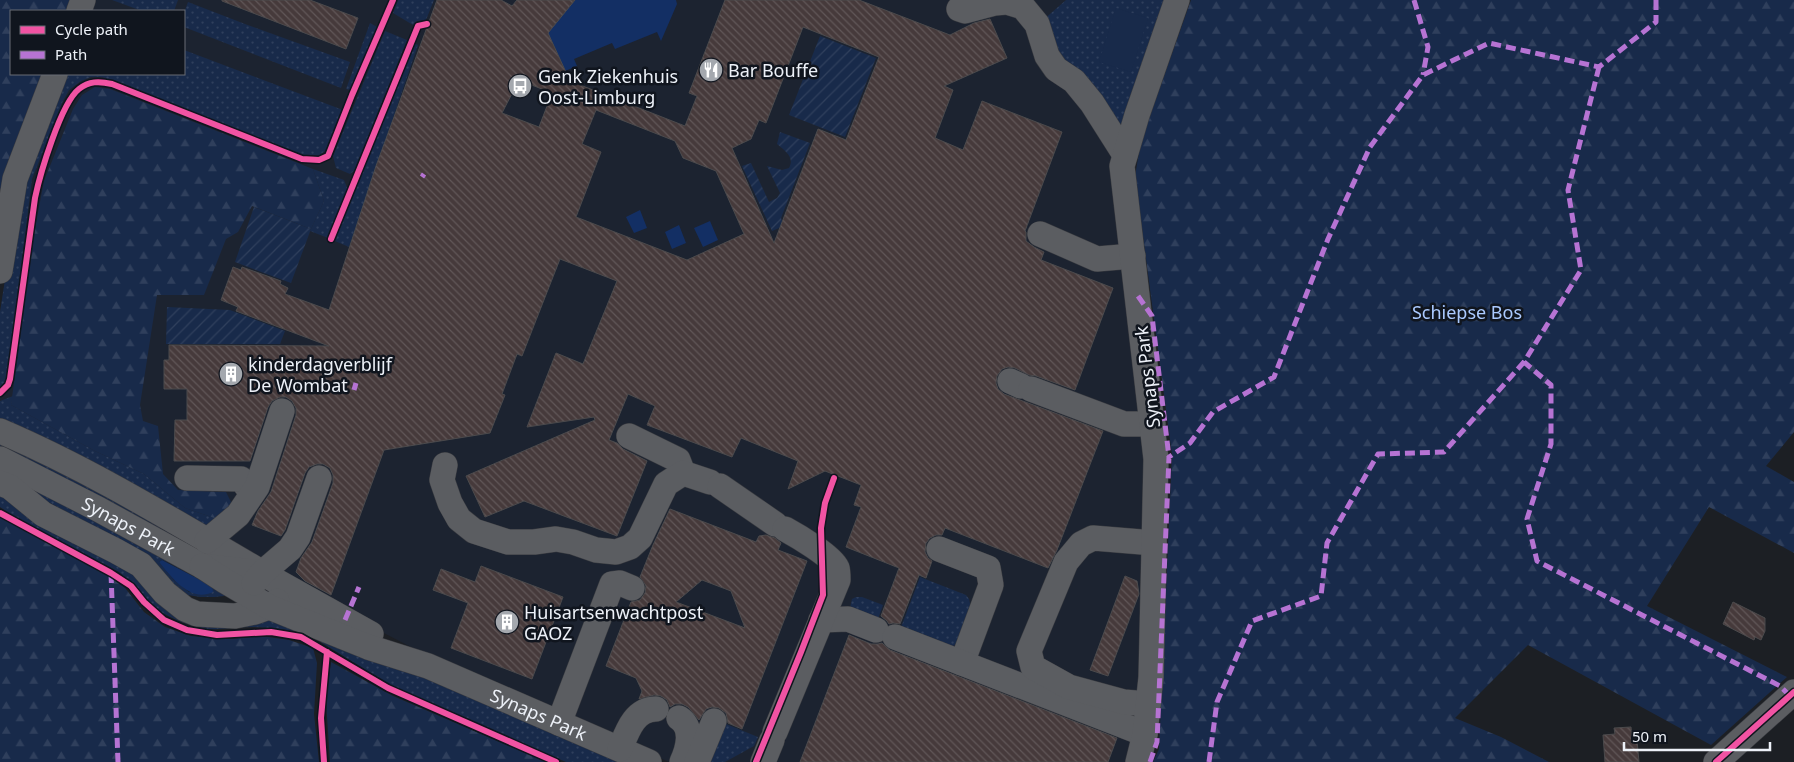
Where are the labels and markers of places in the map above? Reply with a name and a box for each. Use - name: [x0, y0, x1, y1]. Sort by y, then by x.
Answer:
- restaurant icon: Bar Bouffe: [698, 57, 724, 83]
- place label: Bar Bouffe: [728, 58, 818, 82]
- place label: Genk Ziekenhuis Oost-Limburg: [538, 64, 678, 109]
- bus stop icon: Genk Ziekenhuis Oost-Limburg: [507, 73, 533, 99]
- place label: kinderdagverblijf De Wombat: [248, 352, 393, 397]
- building icon: kinderdagverblijf De Wombat: [218, 361, 244, 387]
- place label: Huisartsenwachtpost GAOZ: [524, 600, 704, 645]
- building icon: Huisartsenwachtpost GAOZ: [494, 609, 520, 635]

